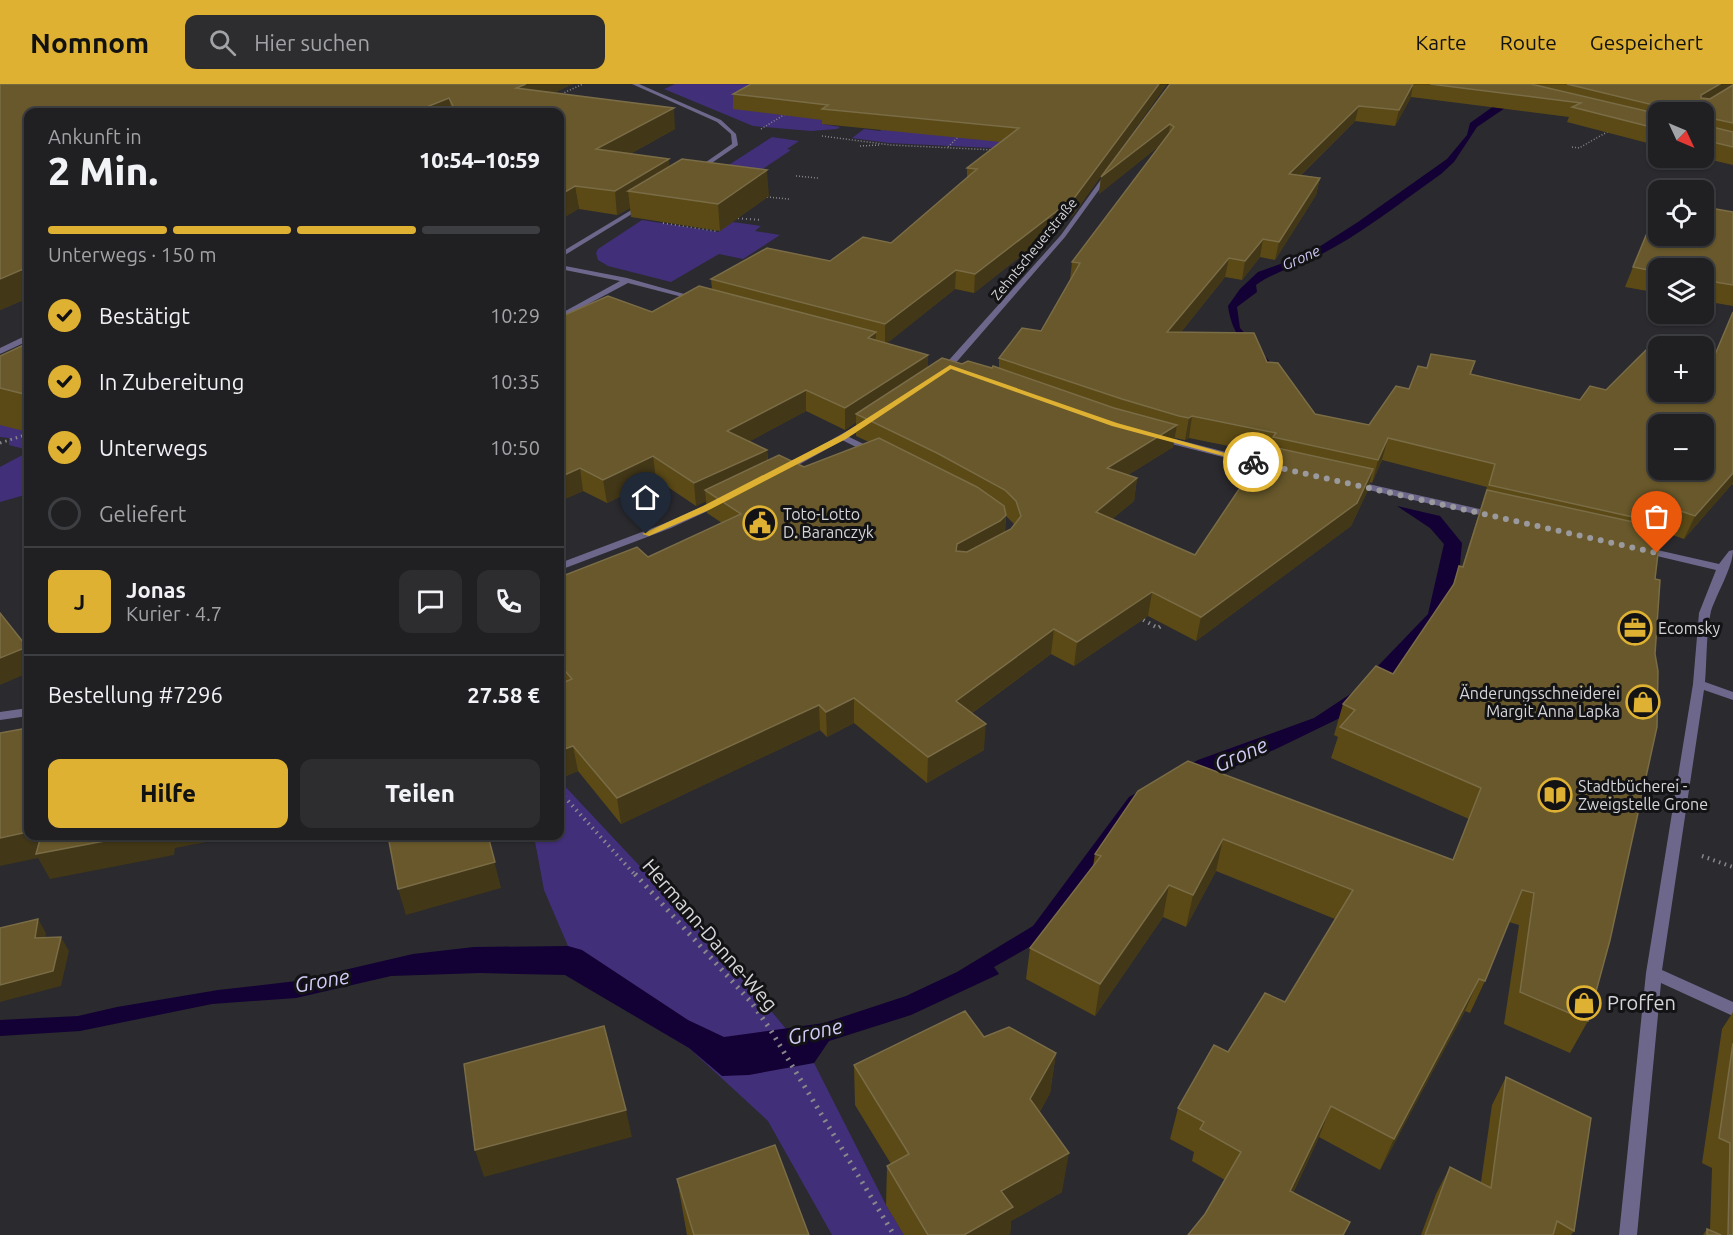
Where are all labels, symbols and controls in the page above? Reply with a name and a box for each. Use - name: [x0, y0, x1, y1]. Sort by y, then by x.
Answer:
- search box: [185, 15, 605, 69]
- icon: search: [206, 26, 239, 59]
- text: Nomnom: [30, 27, 149, 58]
- text: Hier suchen: [254, 30, 370, 55]
- text: Karte: [1415, 30, 1467, 54]
- text: Route: [1500, 30, 1557, 54]
- text: Gespeichert: [1590, 30, 1703, 54]
- north arrow: [1648, 102, 1714, 168]
- map controls: [1648, 102, 1714, 480]
- text: Ankunft in: [48, 125, 142, 148]
- text: 10:54–10:59: [419, 147, 540, 172]
- text: 2 Min.: [48, 149, 158, 192]
- button: locate: [1648, 180, 1714, 246]
- street label: Zehntscheuerstraße: [988, 195, 1080, 303]
- water label: Grone: [1279, 242, 1323, 273]
- text: Unterwegs · 150 m: [48, 243, 216, 266]
- button: layers: [1648, 258, 1714, 324]
- icon: check: [48, 299, 81, 332]
- text: Bestätigt: [99, 303, 190, 328]
- text: 10:29: [490, 304, 540, 327]
- button: +: [1648, 336, 1714, 402]
- icon: check: [48, 365, 81, 398]
- text: In Zubereitung: [99, 369, 244, 394]
- text: 10:35: [490, 370, 540, 393]
- button: −: [1648, 414, 1714, 480]
- icon: check: [48, 431, 81, 464]
- courier: [1223, 432, 1283, 492]
- text: Unterwegs: [99, 435, 208, 460]
- text: 10:50: [490, 436, 540, 459]
- icon: bike: [1237, 446, 1270, 479]
- pin: [620, 472, 671, 534]
- icon: home: [629, 481, 662, 514]
- pin: [1631, 491, 1682, 553]
- icon: bag: [1640, 500, 1673, 533]
- text: Geliefert: [99, 501, 186, 526]
- public building icon: Toto-Lotto D. Baranczyk: [742, 505, 778, 541]
- place label: Toto-Lotto D. Baranczyk: [783, 505, 874, 541]
- button: chat: [399, 570, 462, 633]
- button: phone: [477, 570, 540, 633]
- text: Jonas: [126, 577, 186, 602]
- text: J: [74, 589, 85, 614]
- text: Kurier · 4.7: [126, 602, 222, 625]
- office icon: Ecomsky: [1617, 610, 1653, 646]
- place label: Ecomsky: [1658, 619, 1721, 637]
- text: Bestellung #7296: [48, 682, 223, 707]
- text: 27.58 €: [467, 682, 540, 707]
- place label: Änderungsschneiderei Margit Anna Lapka: [1459, 684, 1620, 720]
- shop icon: Änderungsschneiderei Margit Anna Lapka: [1625, 684, 1661, 720]
- water label: Grone: [1210, 732, 1271, 776]
- button: Hilfe: [48, 759, 288, 828]
- button: Teilen: [300, 759, 540, 828]
- library icon: Stadtbücherei - Zweigstelle Grone: [1537, 777, 1573, 813]
- place label: Stadtbücherei - Zweigstelle Grone: [1578, 777, 1708, 813]
- street label: Hermann-Danne-Weg: [638, 854, 783, 1015]
- water label: Grone: [292, 963, 352, 997]
- shop icon: Proffen: [1566, 985, 1602, 1021]
- place label: Proffen: [1607, 991, 1676, 1014]
- water label: Grone: [785, 1013, 845, 1049]

